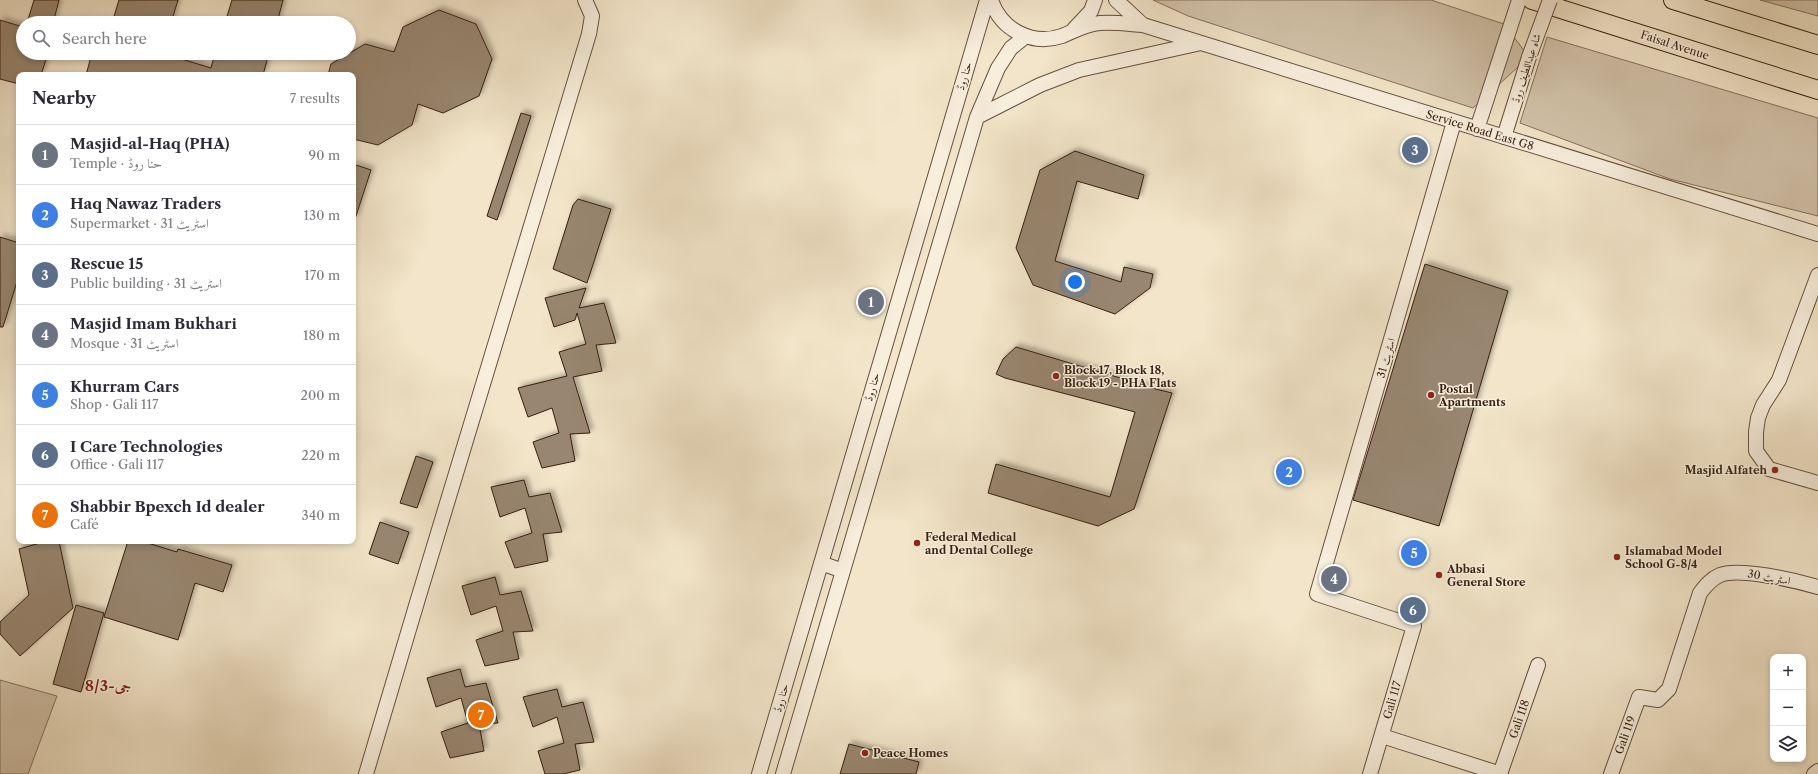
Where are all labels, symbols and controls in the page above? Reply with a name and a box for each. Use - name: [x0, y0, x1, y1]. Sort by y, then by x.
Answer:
- search box: [16, 16, 356, 60]
- icon: search: [30, 27, 52, 49]
- street label: Faisal Avenue: [1639, 27, 1711, 63]
- text: Search here: [62, 29, 147, 48]
- street label: شاہ عبداللطیف روڈ: [1508, 32, 1544, 104]
- street label: حنا روڈ: [953, 60, 975, 92]
- text: Nearby: [32, 88, 96, 108]
- text: 7 results: [290, 90, 340, 106]
- street label: Service Road East G8: [1424, 107, 1536, 153]
- text: Masjid-al-Haq (PHA): [70, 134, 230, 153]
- pin: 3: [1402, 135, 1428, 165]
- text: 1: [42, 147, 48, 163]
- text: 90 m: [309, 147, 340, 163]
- text: Temple · حنا روڈ: [70, 155, 162, 171]
- text: Haq Nawaz Traders: [70, 194, 221, 213]
- text: 2: [41, 207, 49, 223]
- text: 130 m: [304, 207, 340, 223]
- text: Supermarket · اسٹریٹ 31: [70, 215, 209, 231]
- text: Rescue 15: [70, 254, 143, 273]
- text: 3: [41, 267, 49, 283]
- text: 170 m: [304, 267, 340, 283]
- your location: [1065, 272, 1085, 292]
- text: Public building · اسٹریٹ 31: [70, 275, 222, 291]
- pin: 1: [858, 287, 884, 317]
- text: Masjid Imam Bukhari: [70, 314, 237, 333]
- text: 4: [41, 327, 49, 343]
- text: 180 m: [303, 327, 340, 343]
- text: Mosque · اسٹریٹ 31: [70, 335, 179, 351]
- street label: اسٹریٹ 31: [1374, 336, 1398, 380]
- place label: Block 17, Block 18, Block 19 - PHA Flats: [1064, 363, 1176, 390]
- street label: حنا روڈ: [861, 371, 883, 403]
- marker: Block 17, Block 18, Block 19 - PHA Flats: [1051, 371, 1061, 381]
- text: Khurram Cars: [70, 377, 179, 396]
- place label: Postal Apartments: [1438, 382, 1506, 409]
- text: 5: [41, 387, 49, 403]
- text: 200 m: [300, 387, 340, 403]
- marker: Postal Apartments: [1426, 390, 1436, 400]
- text: Shop · Gali 117: [70, 396, 158, 412]
- text: I Care Technologies: [70, 437, 223, 456]
- text: 6: [41, 447, 49, 463]
- text: 220 m: [301, 447, 340, 463]
- text: Office · Gali 117: [70, 456, 164, 472]
- pin: 2: [1276, 457, 1302, 487]
- place label: Masjid Alfateh: [1685, 463, 1767, 477]
- marker: Masjid Alfateh: [1770, 465, 1780, 475]
- text: Shabbir Bpexch Id dealer: [70, 497, 264, 516]
- text: 7: [42, 507, 48, 523]
- text: 340 m: [302, 507, 340, 523]
- text: Café: [70, 516, 99, 532]
- place label: Federal Medical and Dental College: [925, 530, 1034, 557]
- marker: Federal Medical and Dental College: [912, 538, 922, 548]
- pin: 5: [1401, 538, 1427, 568]
- place label: Islamabad Model School G-8/4: [1625, 544, 1722, 571]
- marker: Islamabad Model School G-8/4: [1612, 552, 1622, 562]
- place label: Abbasi General Store: [1446, 562, 1526, 589]
- pin: 4: [1321, 564, 1347, 594]
- street label: اسٹریٹ 30: [1746, 566, 1792, 588]
- marker: Abbasi General Store: [1434, 570, 1444, 580]
- pin: 6: [1400, 595, 1426, 625]
- map controls: [1770, 654, 1806, 762]
- button: +: [1770, 654, 1806, 690]
- district label: جی-8/3: [85, 676, 131, 695]
- street label: Gali 117: [1380, 679, 1404, 721]
- street label: حنا روڈ: [770, 682, 792, 714]
- button: −: [1770, 690, 1806, 726]
- street label: Gali 118: [1506, 698, 1532, 740]
- pin: 7: [468, 700, 494, 730]
- street label: Gali 119: [1612, 714, 1638, 756]
- button: layers: [1770, 726, 1806, 762]
- place label: Peace Homes: [873, 746, 948, 760]
- marker: Peace Homes: [860, 748, 870, 758]

